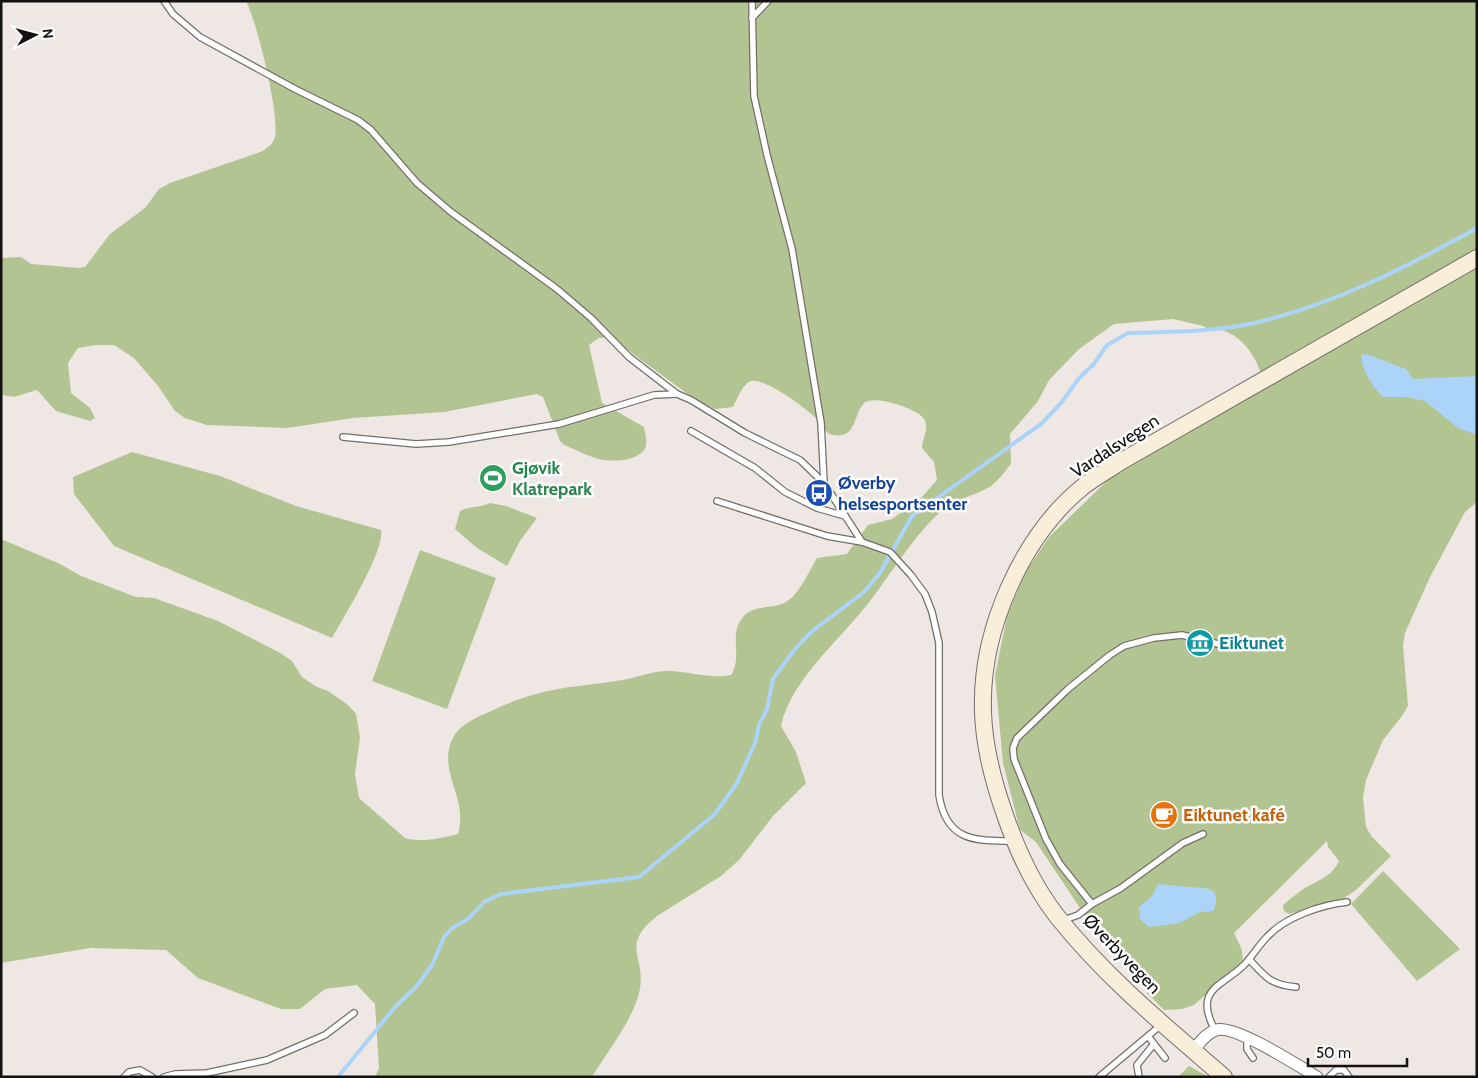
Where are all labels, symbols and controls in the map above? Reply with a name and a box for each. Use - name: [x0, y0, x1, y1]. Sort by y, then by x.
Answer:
- north arrow: [10, 10, 60, 60]
- text: N: [38, 28, 57, 40]
- street label: Vardalsvegen: [1067, 409, 1163, 483]
- place label: Gjøvik Klatrepark: [512, 457, 592, 500]
- sports icon: Gjøvik Klatrepark: [478, 463, 508, 493]
- place label: Øverby helsesportsenter: [838, 472, 967, 515]
- bus stop icon: Øverby helsesportsenter: [804, 478, 834, 508]
- museum icon: Eiktunet: [1185, 628, 1215, 658]
- place label: Eiktunet: [1219, 632, 1284, 654]
- cafe icon: Eiktunet kafé: [1149, 800, 1179, 830]
- place label: Eiktunet kafé: [1183, 804, 1285, 826]
- street label: Øverbyvegen: [1078, 909, 1166, 999]
- scale bar: [1308, 1036, 1407, 1068]
- text: 50 m: [1316, 1044, 1351, 1062]

